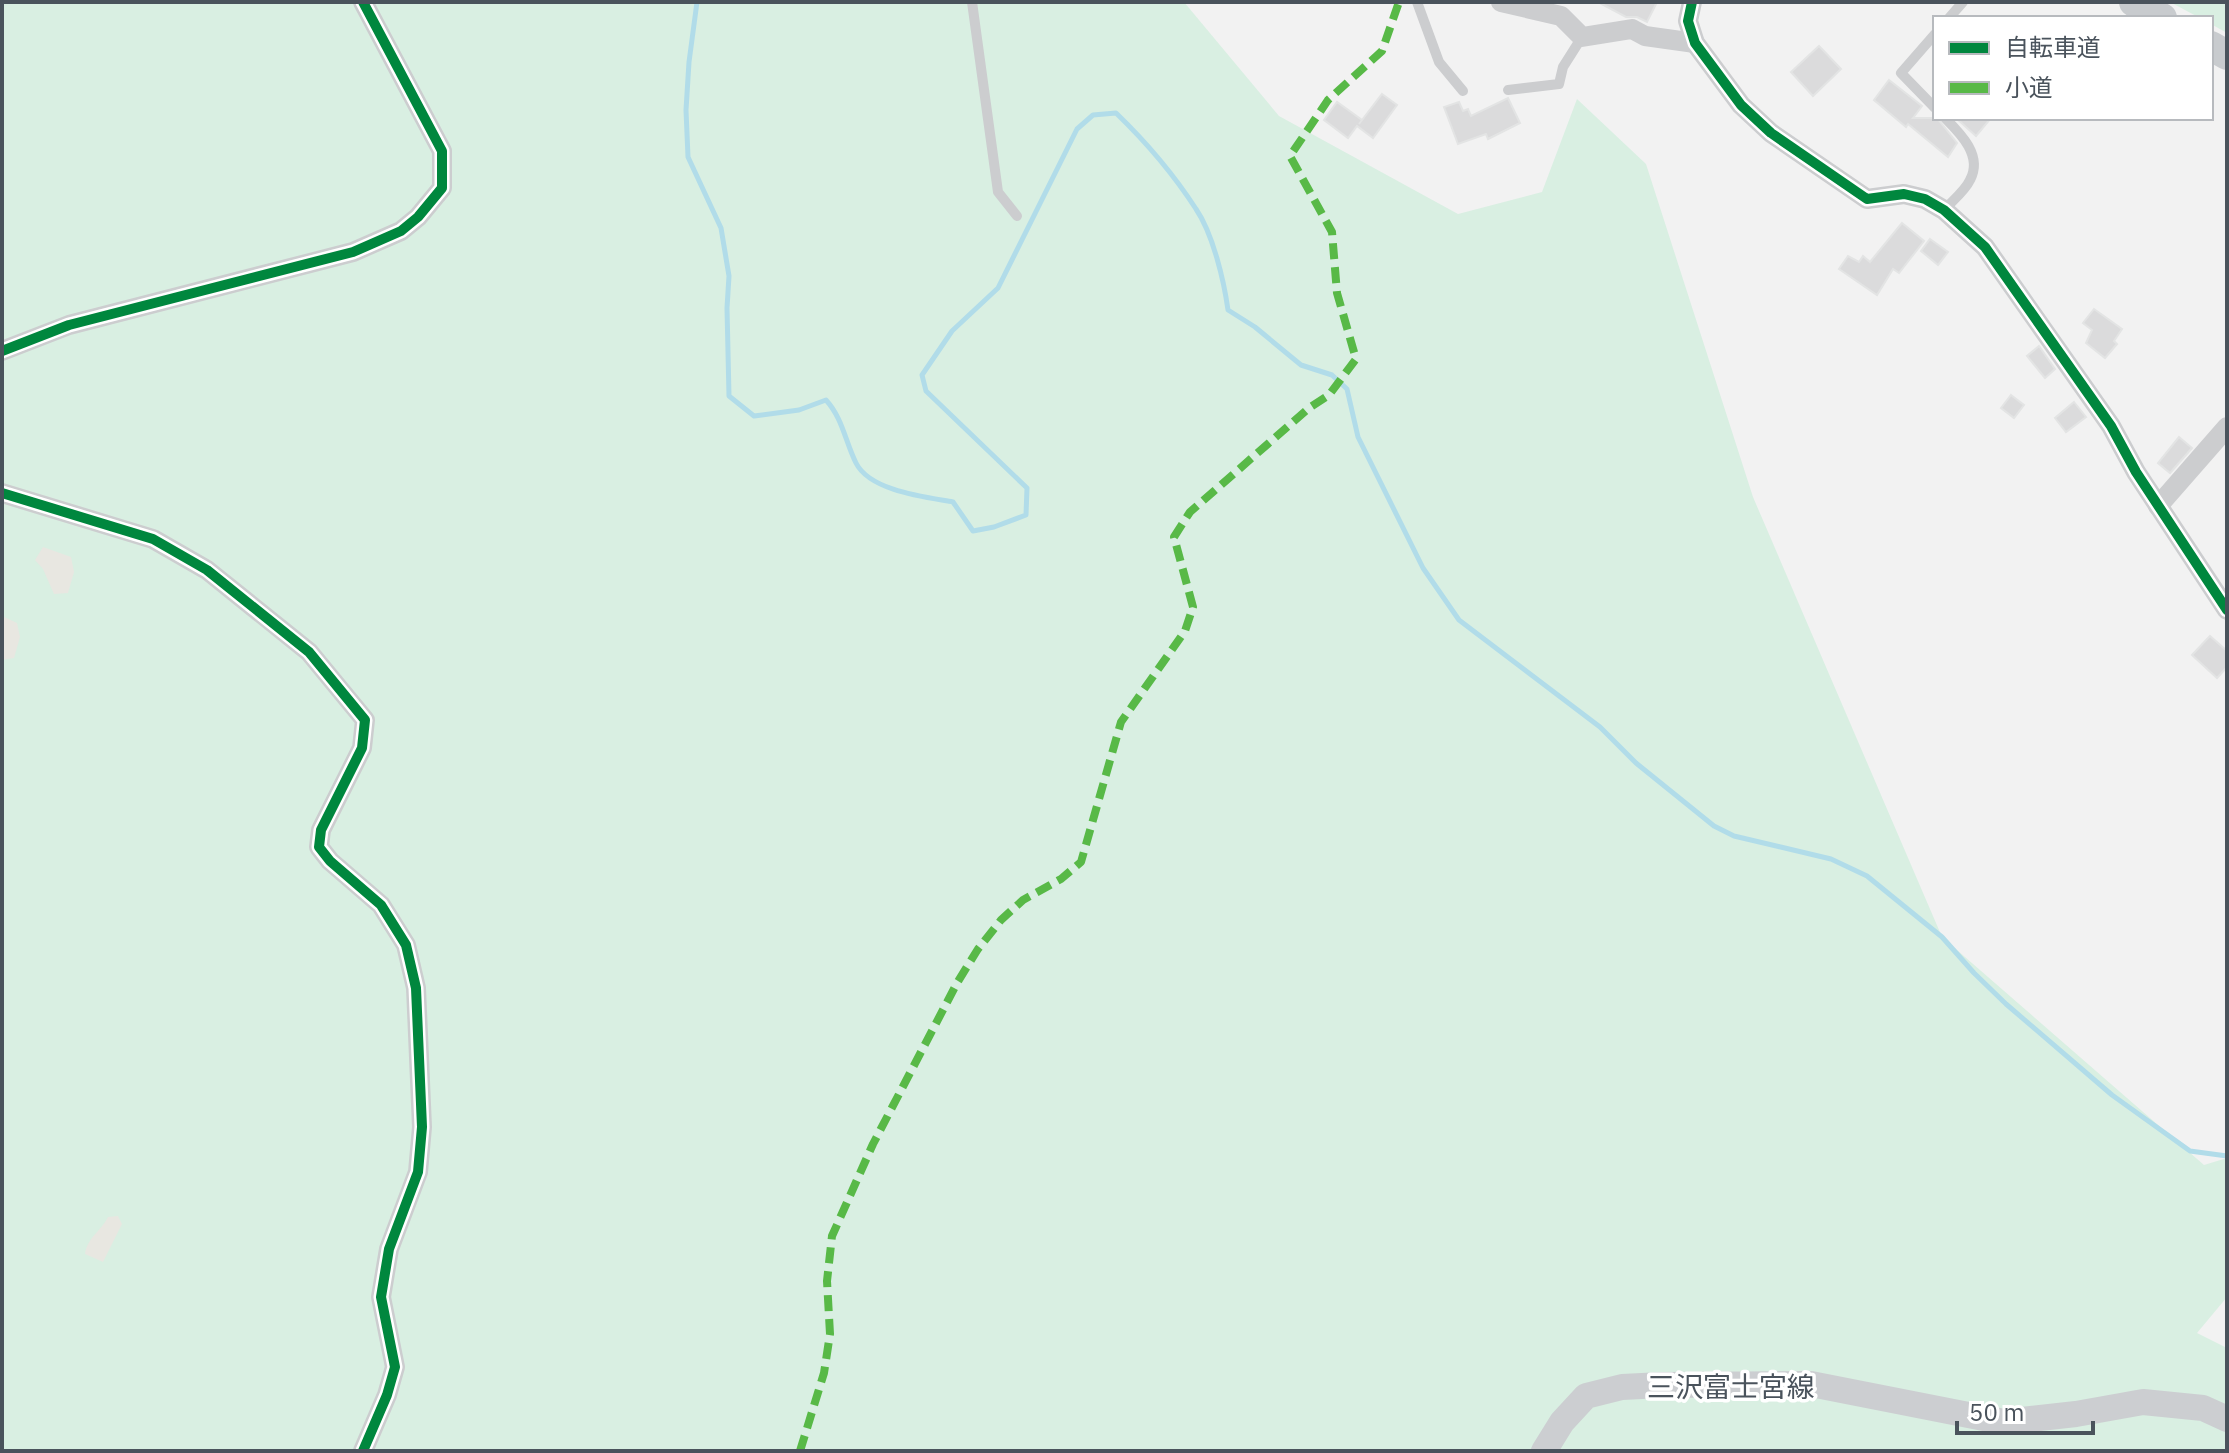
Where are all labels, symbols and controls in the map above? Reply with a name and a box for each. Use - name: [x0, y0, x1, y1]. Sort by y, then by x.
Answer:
- legend: [1933, 16, 2213, 120]
- text: 自転車道: [2005, 31, 2101, 63]
- text: 小道: [2005, 71, 2053, 103]
- street label: 三沢富士宮線: [1647, 1368, 1815, 1405]
- scale bar: [1957, 1385, 2093, 1435]
- text: 50 m: [1969, 1396, 2024, 1428]

